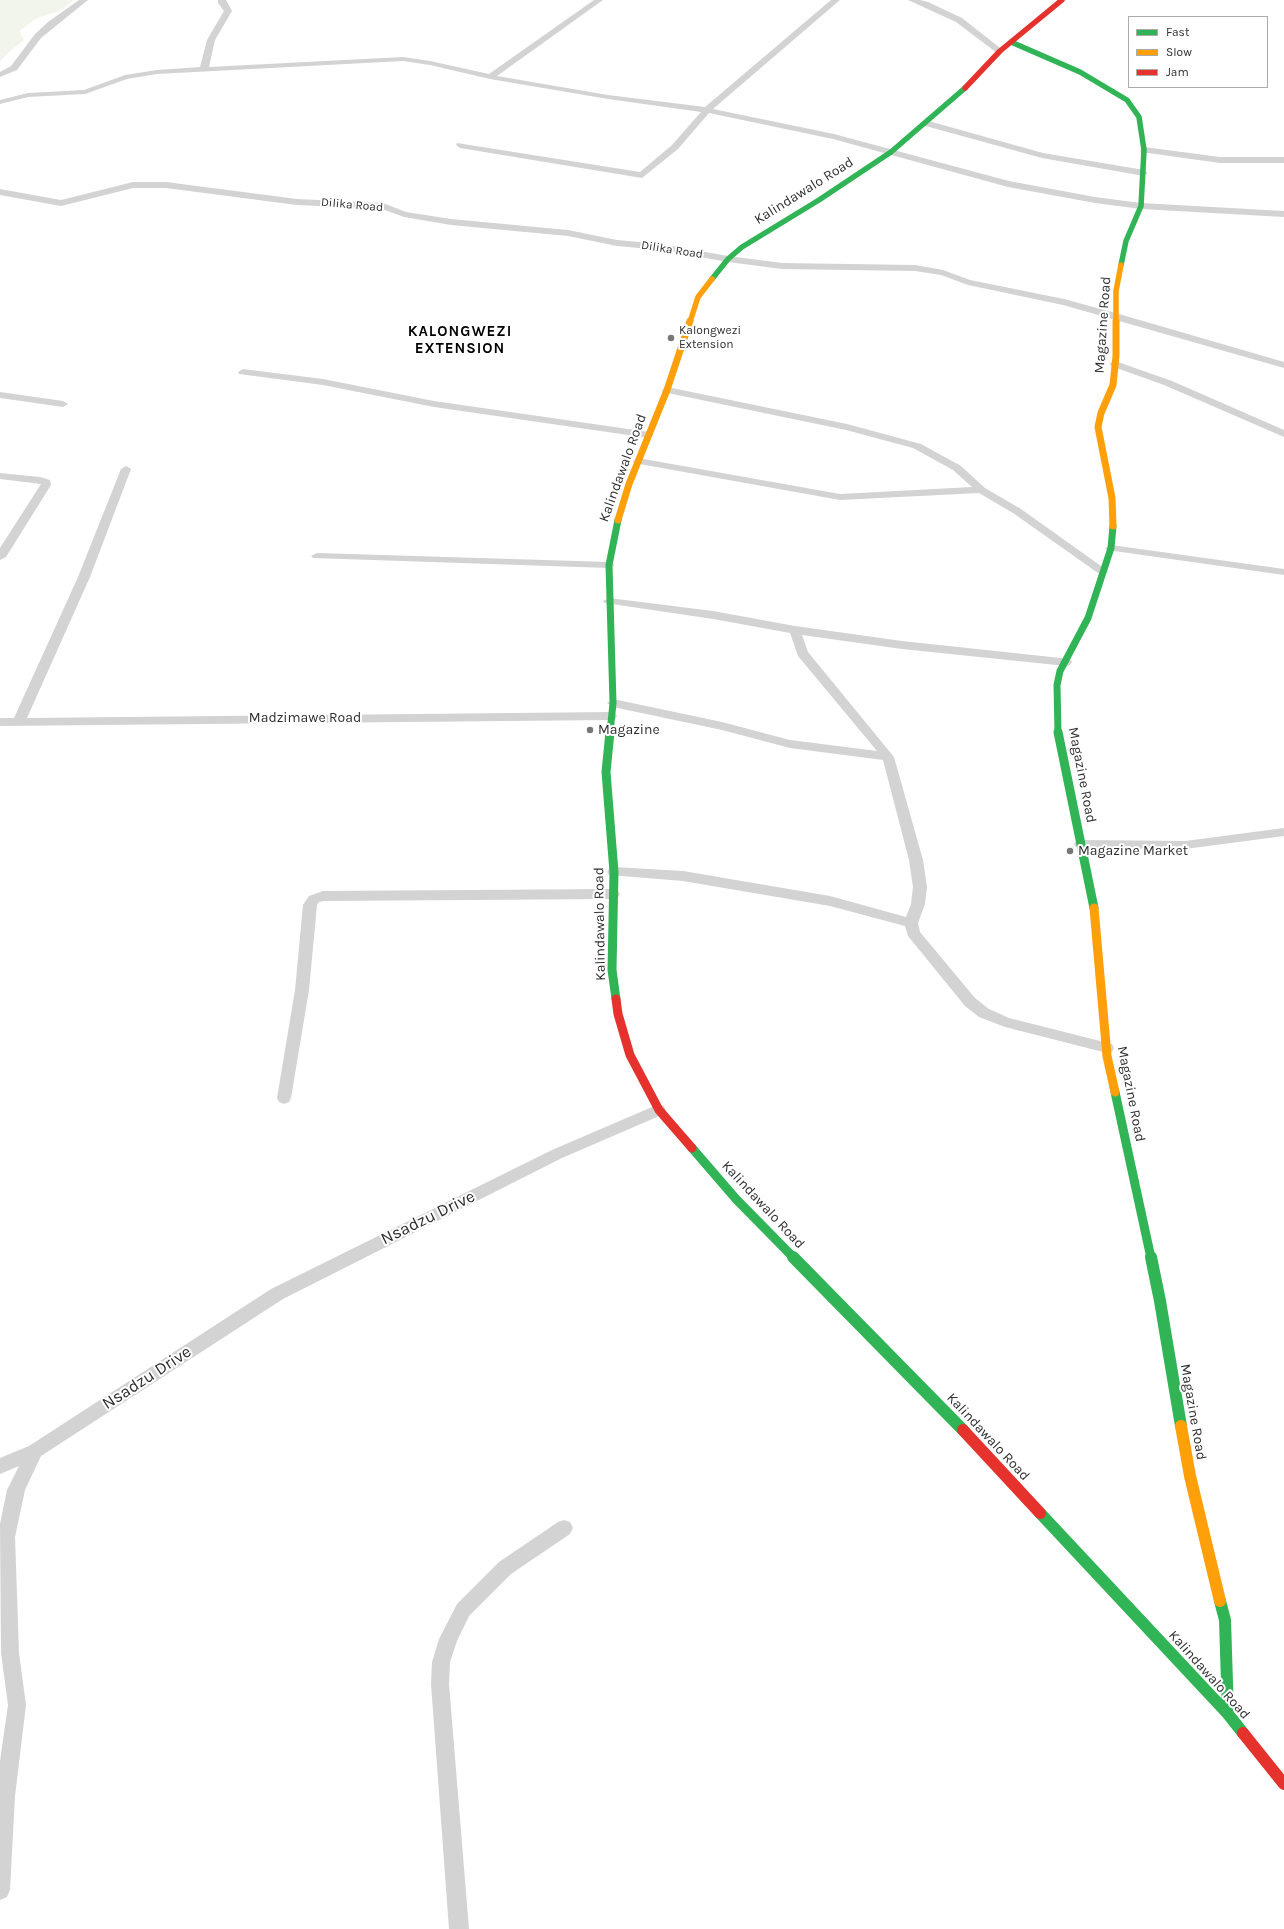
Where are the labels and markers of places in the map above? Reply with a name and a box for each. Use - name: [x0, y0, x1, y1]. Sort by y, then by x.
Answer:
- place label: Kalongwezi Extension: [679, 324, 741, 352]
- marker: Kalongwezi Extension: [666, 333, 676, 343]
- place label: Magazine: [598, 722, 660, 738]
- marker: Magazine: [585, 725, 595, 735]
- place label: Magazine Market: [1078, 843, 1188, 859]
- marker: Magazine Market: [1065, 846, 1075, 856]

